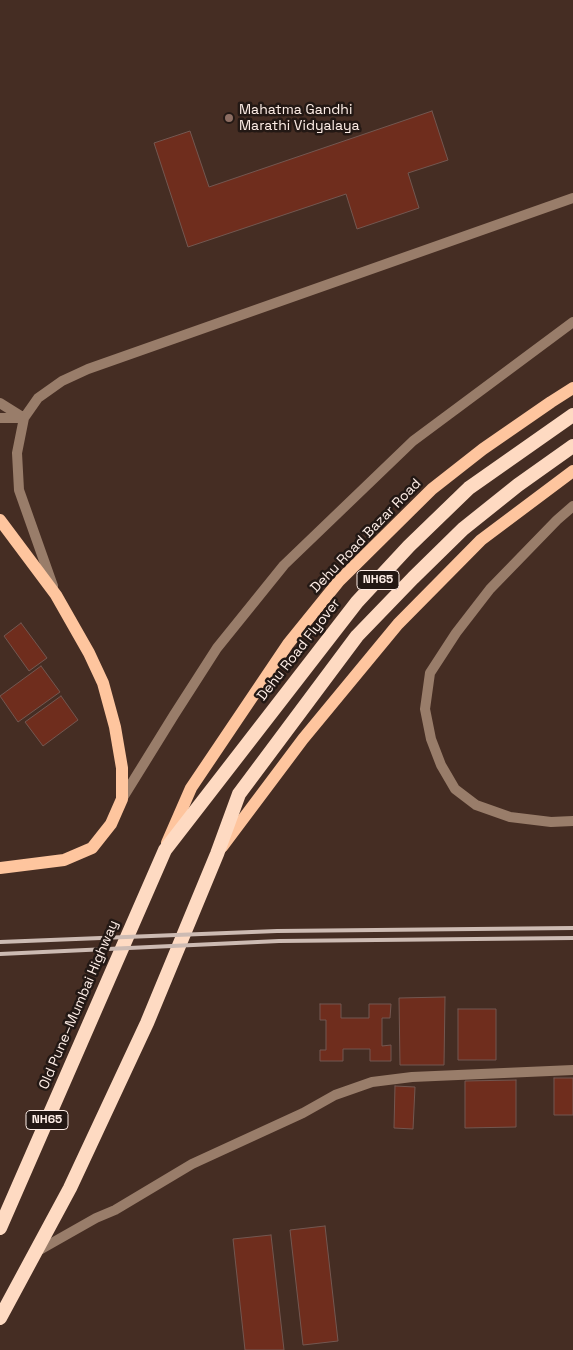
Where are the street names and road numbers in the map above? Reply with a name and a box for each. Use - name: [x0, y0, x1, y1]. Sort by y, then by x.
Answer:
- street label: Dehu Road Bazar Road: [307, 475, 425, 597]
- road number: NH65: [357, 570, 399, 590]
- street label: Dehu Road Flyover: [254, 596, 344, 704]
- street label: Old Pune–Mumbai Highway: [36, 918, 122, 1092]
- road number: NH65: [26, 1110, 68, 1130]

